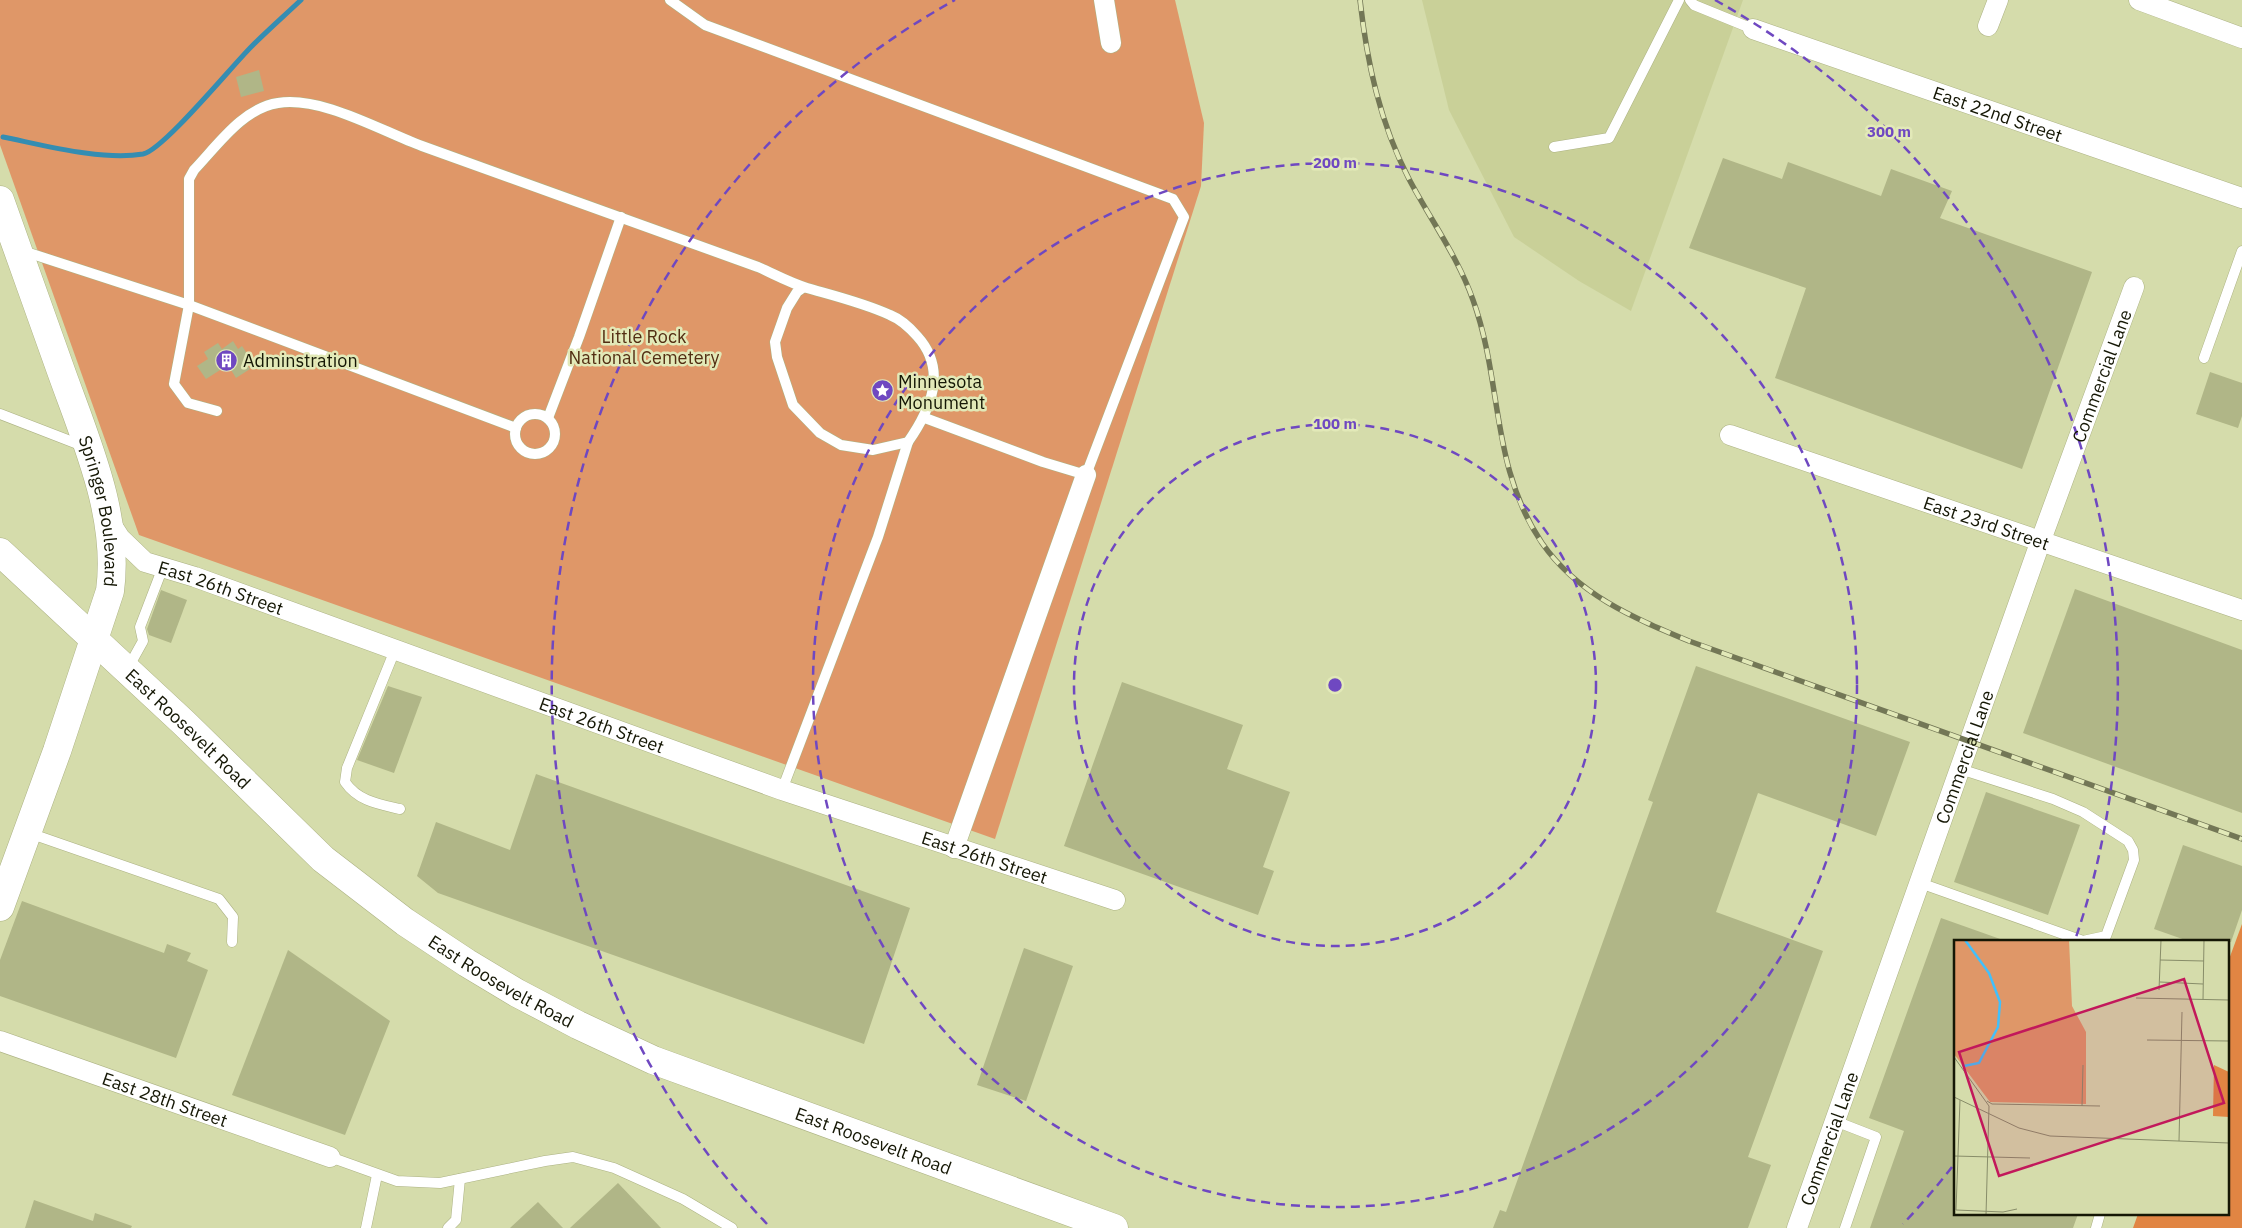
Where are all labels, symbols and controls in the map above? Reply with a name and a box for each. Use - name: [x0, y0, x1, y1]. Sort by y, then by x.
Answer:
- street label: East 22nd Street: [1930, 81, 2066, 147]
- text: 300 m: [1867, 122, 1911, 141]
- text: 200 m: [1313, 153, 1357, 172]
- street label: Commercial Lane: [2066, 306, 2136, 446]
- park label: Little Rock National Cemetery: [569, 325, 719, 369]
- building icon: Adminstration: [215, 348, 239, 372]
- place label: Adminstration: [243, 349, 358, 372]
- place label: Minnesota Monument: [898, 370, 985, 414]
- place icon: Minnesota Monument: [870, 379, 894, 403]
- text: 100 m: [1313, 414, 1357, 433]
- street label: Springer Boulevard: [74, 432, 123, 588]
- street label: East 23rd Street: [1920, 490, 2052, 555]
- street label: East 26th Street: [156, 555, 287, 620]
- street label: East Roosevelt Road: [121, 663, 256, 794]
- centre of rings: [1326, 676, 1344, 694]
- street label: Commercial Lane: [1930, 687, 1998, 827]
- street label: East 26th Street: [536, 691, 668, 758]
- street label: East 26th Street: [919, 825, 1051, 888]
- street label: East Roosevelt Road: [424, 929, 578, 1032]
- inset map: [1954, 940, 2230, 1216]
- street label: East 28th Street: [99, 1066, 231, 1132]
- street label: Commercial Lane: [1794, 1068, 1863, 1208]
- street label: East Roosevelt Road: [792, 1101, 955, 1179]

